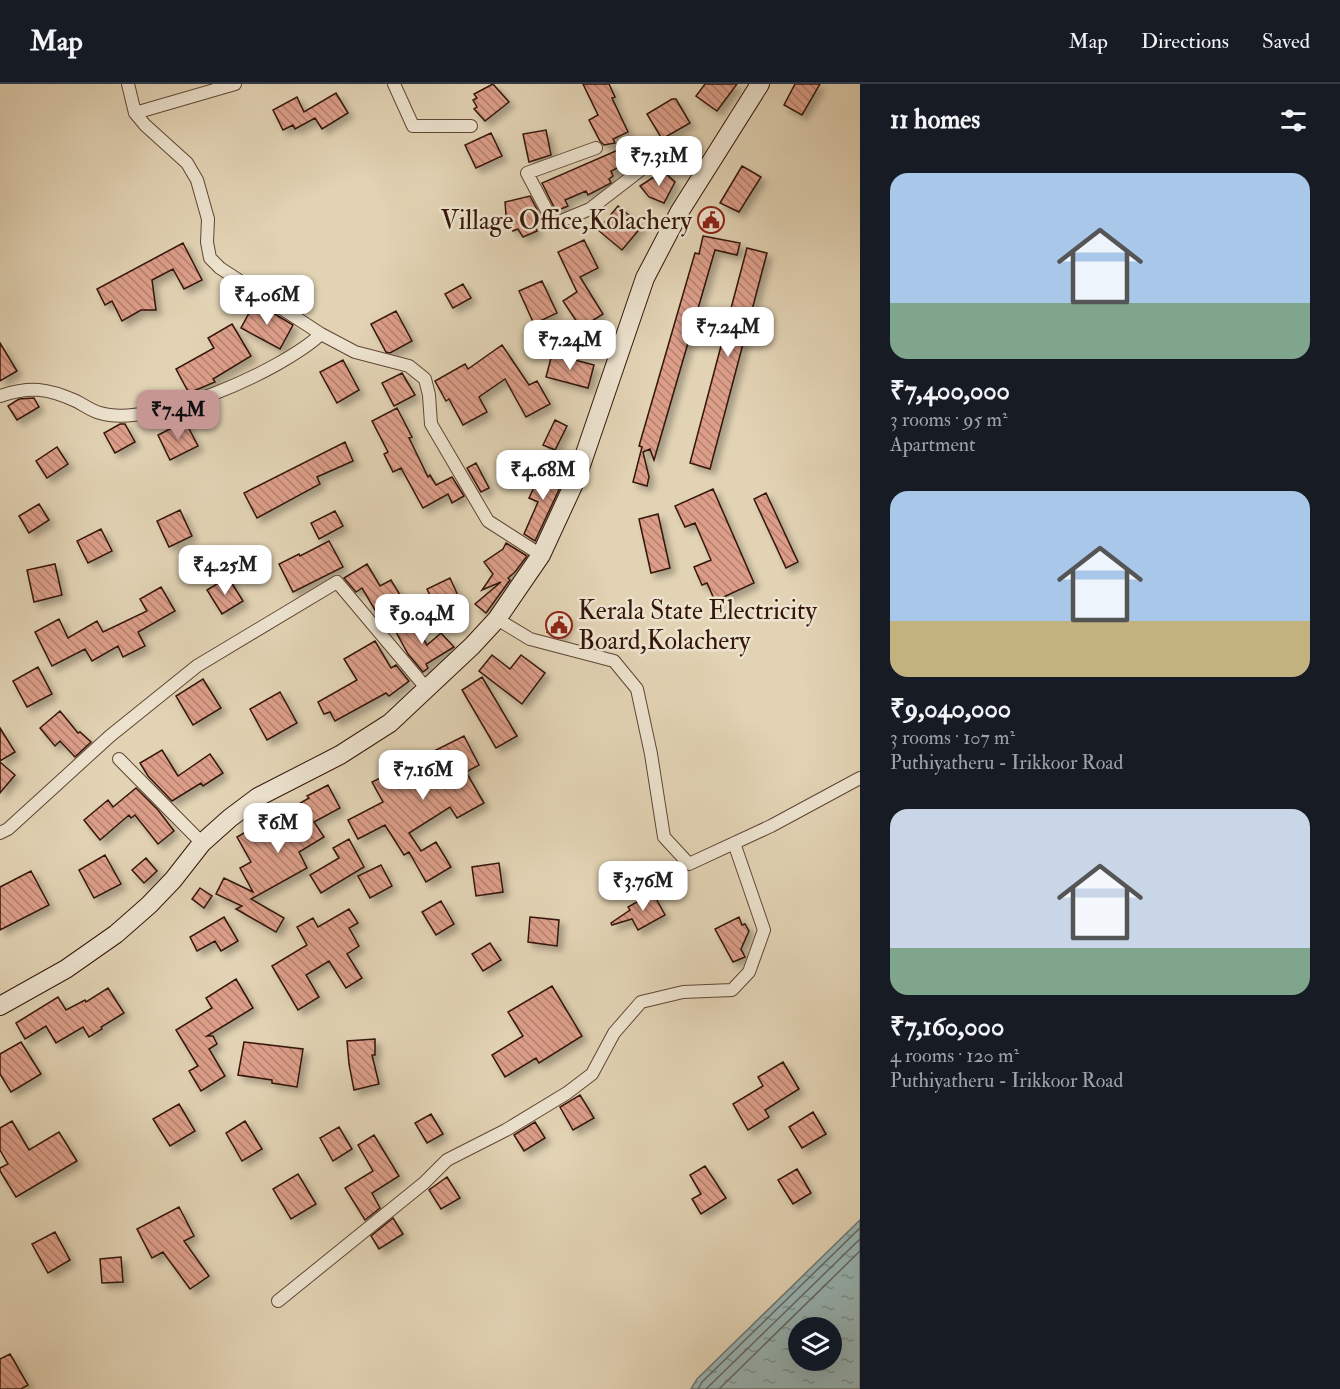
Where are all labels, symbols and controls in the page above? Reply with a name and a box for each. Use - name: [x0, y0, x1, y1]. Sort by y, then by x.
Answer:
- text: Map: [30, 24, 83, 59]
- text: Map: [1068, 28, 1108, 55]
- text: Directions: [1141, 28, 1229, 55]
- text: Saved: [1262, 28, 1310, 55]
- text: 11 homes: [890, 104, 980, 136]
- icon: filters: [1277, 104, 1310, 137]
- pin: ₹7.31M: [610, 136, 708, 187]
- text: ₹7.31M: [630, 143, 688, 168]
- place label: Village Office,Kolachery: [440, 205, 693, 237]
- public building icon: Village Office,Kolachery: [696, 205, 726, 235]
- icon: home: [1046, 212, 1154, 320]
- pin: ₹4.06M: [218, 275, 316, 326]
- text: ₹4.06M: [234, 282, 300, 307]
- pin: ₹7.24M: [679, 307, 777, 358]
- text: ₹7.24M: [696, 314, 760, 339]
- pin: ₹7.24M: [521, 320, 619, 371]
- text: ₹7.24M: [538, 327, 602, 352]
- text: ₹7,400,000: [890, 375, 1010, 407]
- pin: ₹7.4M: [136, 390, 220, 441]
- text: ₹7.4M: [151, 397, 205, 422]
- text: 3 rooms · 95 m²: [890, 407, 1008, 432]
- text: Apartment: [890, 432, 975, 457]
- pin: ₹4.68M: [494, 450, 592, 501]
- text: ₹4.68M: [510, 457, 576, 482]
- icon: home: [1046, 530, 1154, 638]
- pin: ₹4.25M: [176, 545, 274, 596]
- text: ₹4.25M: [193, 552, 257, 577]
- pin: ₹9.04M: [373, 594, 471, 645]
- place label: Kerala State Electricity Board,Kolachery: [578, 595, 817, 657]
- text: ₹9.04M: [389, 601, 455, 626]
- public building icon: Kerala State Electricity Board,Kolachery: [544, 610, 574, 640]
- text: ₹9,040,000: [890, 693, 1011, 725]
- text: 3 rooms · 107 m²: [890, 725, 1015, 750]
- pin: ₹7.16M: [374, 750, 472, 801]
- text: Puthiyatheru - Irikkoor Road: [890, 750, 1123, 775]
- text: ₹7.16M: [393, 757, 453, 782]
- pin: ₹6M: [249, 803, 307, 854]
- text: ₹6M: [258, 810, 298, 835]
- icon: home: [1046, 848, 1154, 956]
- pin: ₹3.76M: [594, 861, 692, 912]
- text: ₹3.76M: [613, 868, 673, 893]
- text: ₹7,160,000: [890, 1011, 1004, 1043]
- text: 4 rooms · 120 m²: [890, 1043, 1019, 1068]
- text: Puthiyatheru - Irikkoor Road: [890, 1068, 1123, 1093]
- map controls: [788, 1317, 842, 1371]
- button: layers: [788, 1317, 842, 1371]

